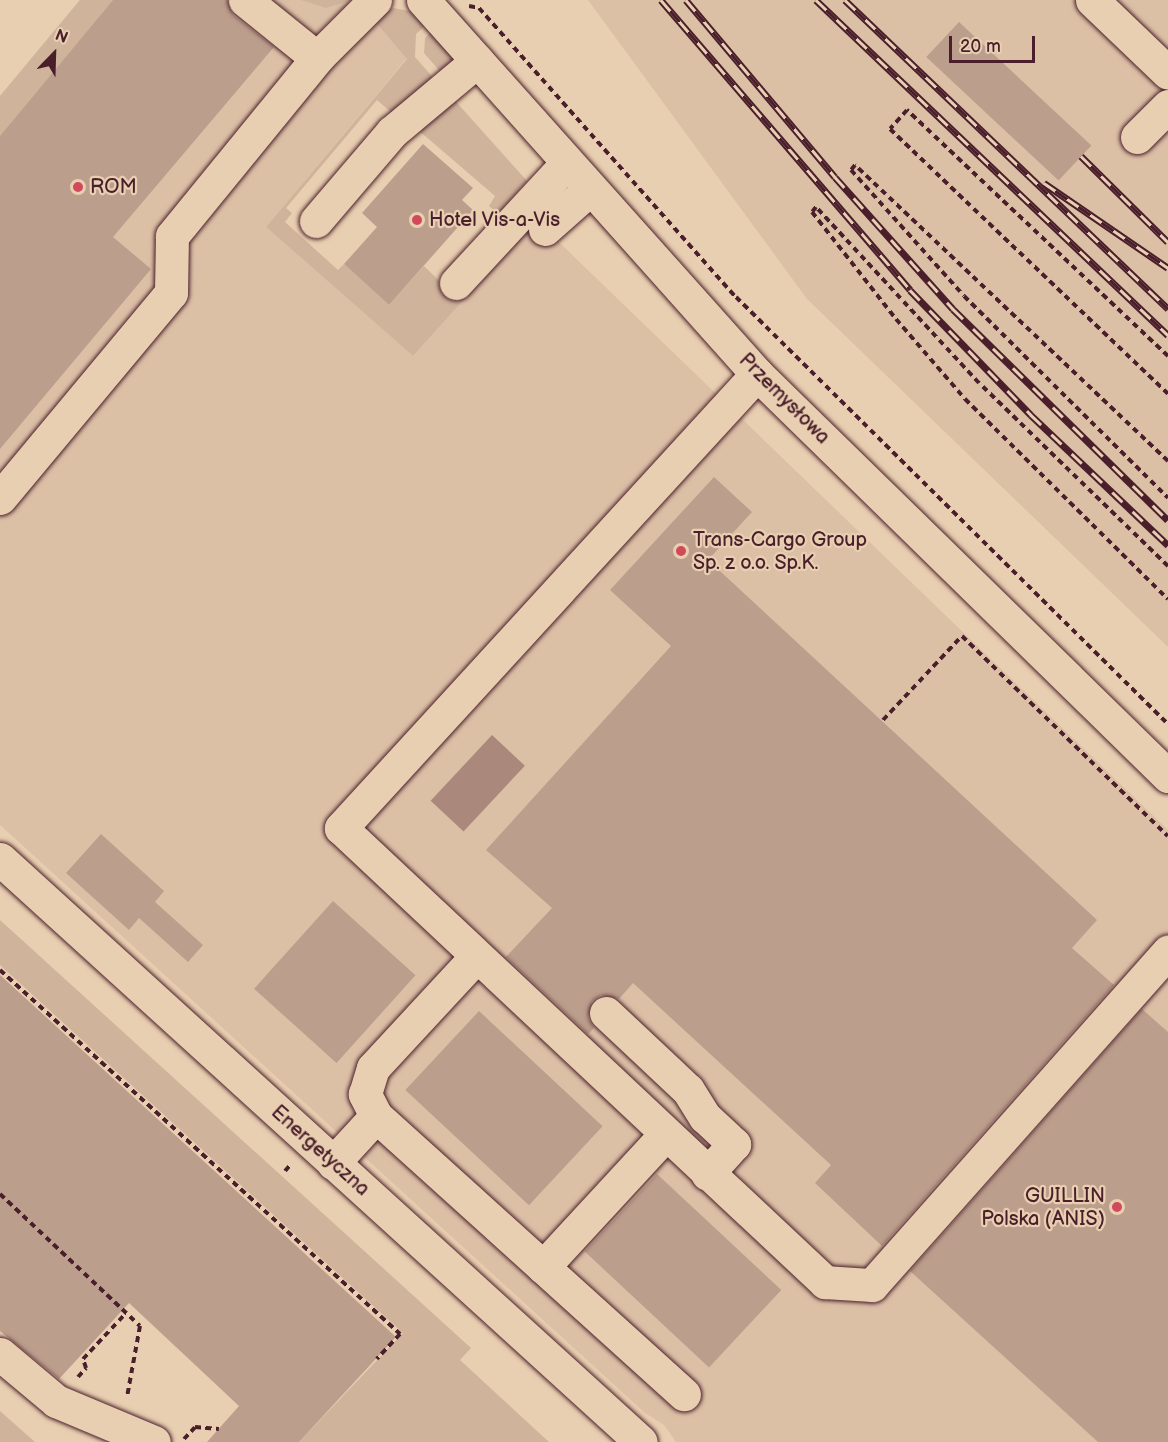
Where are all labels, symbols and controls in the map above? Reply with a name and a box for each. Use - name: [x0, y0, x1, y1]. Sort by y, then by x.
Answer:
- north arrow: [24, 24, 84, 84]
- scale bar: [952, 24, 1038, 62]
- text: N: [52, 26, 70, 48]
- text: 20 m: [960, 36, 1001, 57]
- place label: ROM: [90, 175, 137, 199]
- marker: ROM: [71, 180, 85, 194]
- place label: Hotel Vis-a-Vis: [429, 208, 561, 232]
- marker: Hotel Vis-a-Vis: [410, 213, 424, 227]
- street label: Przemysłowa: [734, 349, 834, 449]
- place label: Trans-Cargo Group Sp. z o.o. Sp.K.: [693, 528, 867, 575]
- marker: Trans-Cargo Group Sp. z o.o. Sp.K.: [674, 544, 688, 558]
- street label: Energetyczna: [266, 1101, 374, 1201]
- place label: GUILLIN Polska (ANIS): [981, 1184, 1105, 1231]
- marker: GUILLIN Polska (ANIS): [1110, 1200, 1124, 1214]

